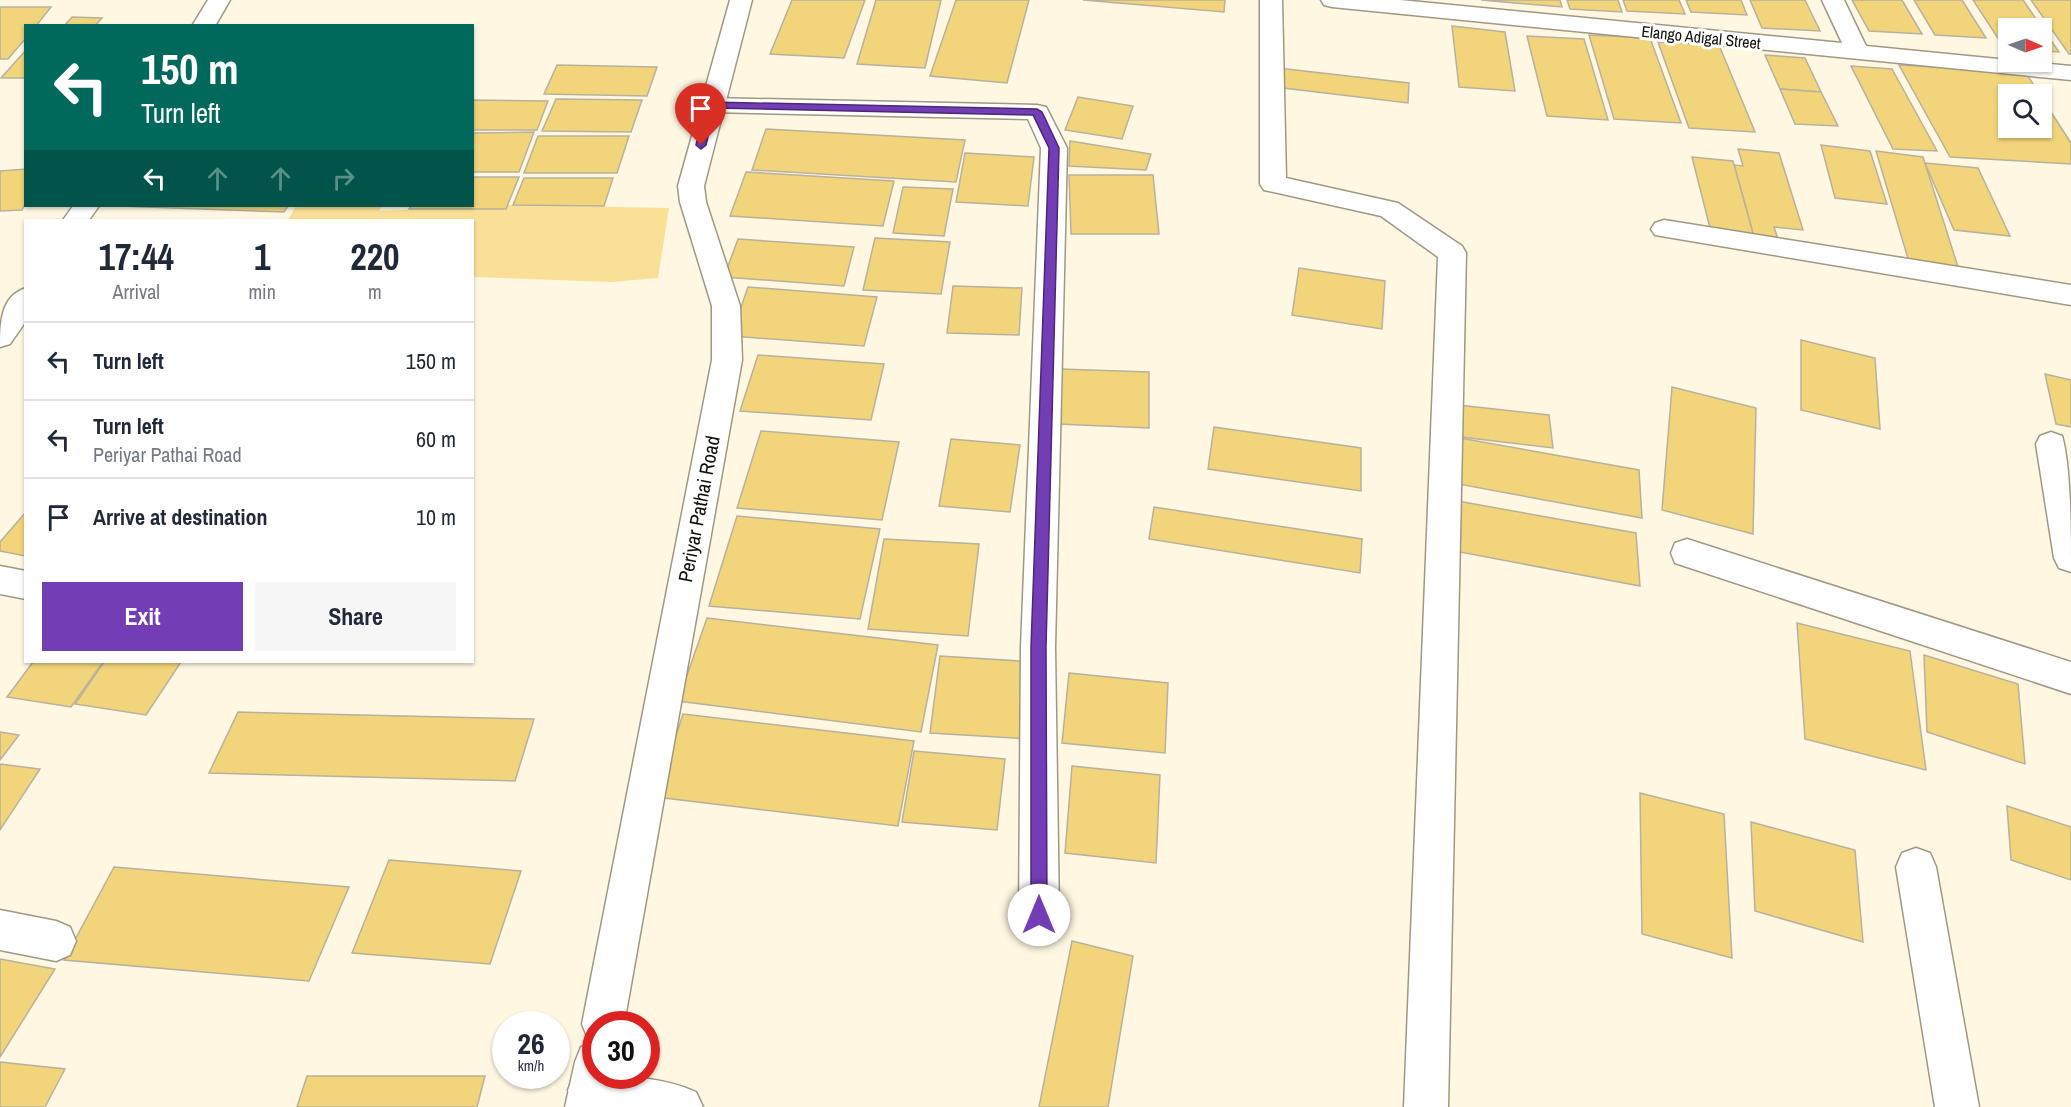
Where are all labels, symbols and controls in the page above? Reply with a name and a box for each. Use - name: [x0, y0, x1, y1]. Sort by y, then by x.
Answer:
- north arrow: [1998, 18, 2052, 72]
- map controls: [1998, 18, 2052, 138]
- street label: Elango Adigal Street: [1640, 20, 1762, 54]
- text: 150 m: [141, 41, 239, 97]
- icon: left: [42, 48, 120, 126]
- pin: [675, 83, 726, 145]
- button: search: [1998, 84, 2052, 138]
- icon: arrive: [684, 92, 717, 125]
- text: Turn left: [141, 95, 220, 131]
- icon: left: [138, 162, 171, 195]
- icon: ahead: [201, 162, 234, 195]
- icon: ahead: [264, 162, 297, 195]
- icon: right: [327, 162, 360, 195]
- text: 17:44: [98, 233, 174, 281]
- text: 1: [254, 233, 270, 281]
- text: 220: [350, 233, 400, 281]
- text: Arrival: [113, 278, 160, 305]
- text: min: [248, 278, 276, 305]
- text: m: [368, 278, 382, 305]
- icon: left: [42, 345, 75, 378]
- text: Turn left: [93, 346, 164, 376]
- text: 150 m: [406, 346, 456, 376]
- text: Turn left: [93, 411, 164, 441]
- icon: left: [42, 423, 75, 456]
- text: 60 m: [416, 424, 456, 454]
- street label: Periyar Pathai Road: [671, 433, 726, 584]
- text: Periyar Pathai Road: [93, 441, 242, 468]
- icon: arrive: [42, 501, 75, 534]
- text: Arrive at destination: [93, 502, 267, 532]
- text: 10 m: [416, 502, 456, 532]
- button: Exit: [42, 582, 243, 651]
- button: Share: [255, 582, 456, 651]
- position arrow: [1007, 883, 1071, 947]
- speed limit sign: 30: [582, 1011, 660, 1089]
- text: 26: [517, 1023, 545, 1063]
- text: km/h: [518, 1055, 544, 1076]

